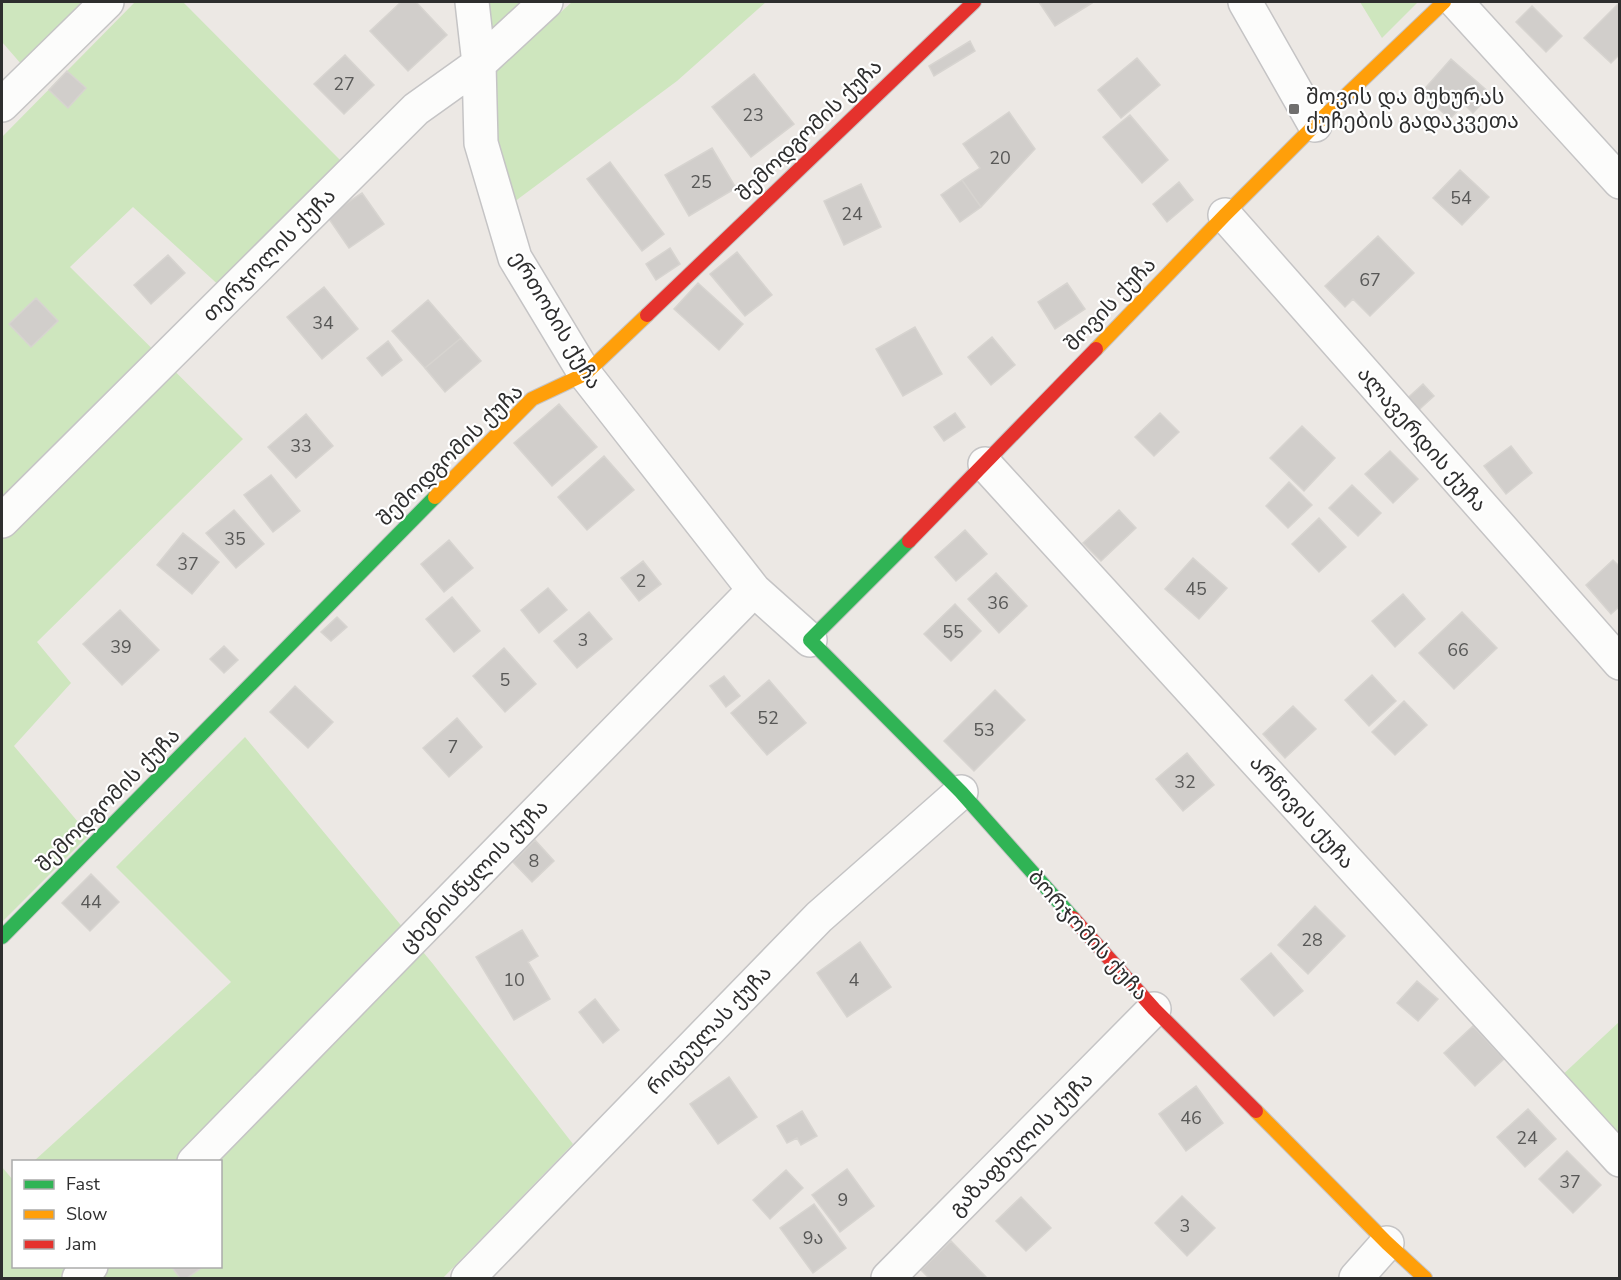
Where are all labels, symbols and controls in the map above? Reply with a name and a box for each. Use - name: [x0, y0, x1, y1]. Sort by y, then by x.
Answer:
- street label: შემოდგომის ქუჩა: [730, 53, 888, 207]
- house number: 27: [333, 72, 355, 96]
- place label: შოვის და მუხურას ქუჩების გადაკვეთა: [1306, 83, 1519, 135]
- marker: შოვის და მუხურას ქუჩების გადაკვეთა: [1287, 102, 1301, 116]
- house number: 23: [742, 103, 764, 127]
- house number: 20: [989, 146, 1011, 170]
- house number: 25: [690, 170, 712, 194]
- street label: თერჯოლის ქუჩა: [196, 182, 342, 328]
- house number: 54: [1450, 186, 1472, 210]
- house number: 24: [841, 202, 863, 226]
- street label: ერთობის ქუჩა: [504, 246, 608, 394]
- street label: შოვის ქუჩა: [1058, 251, 1162, 357]
- house number: 67: [1359, 268, 1381, 292]
- house number: 34: [312, 311, 334, 335]
- street label: ალავერდის ქუჩა: [1351, 360, 1493, 518]
- street label: შემოდგომის ქუჩა: [371, 378, 529, 532]
- house number: 33: [290, 434, 312, 458]
- house number: 35: [224, 527, 246, 551]
- house number: 37: [177, 552, 199, 576]
- house number: 2: [636, 569, 646, 593]
- house number: 45: [1185, 577, 1207, 601]
- house number: 36: [987, 591, 1009, 615]
- house number: 55: [942, 620, 964, 644]
- house number: 3: [578, 628, 588, 652]
- house number: 39: [110, 635, 132, 659]
- house number: 66: [1447, 638, 1469, 662]
- house number: 5: [500, 668, 510, 692]
- house number: 52: [757, 706, 779, 730]
- house number: 53: [973, 718, 995, 742]
- street label: შემოდგომის ქუჩა: [30, 722, 186, 878]
- house number: 7: [448, 735, 458, 759]
- street label: არწივის ქუჩა: [1243, 749, 1361, 875]
- house number: 32: [1174, 770, 1196, 794]
- street label: ცხენისწყლის ქუჩა: [393, 793, 555, 959]
- house number: 8: [529, 849, 539, 873]
- street label: ბორჯომის ქუჩა: [1022, 864, 1154, 1006]
- house number: 44: [80, 890, 102, 914]
- house number: 28: [1301, 928, 1323, 952]
- street label: რიცეულას ქუჩა: [640, 959, 778, 1101]
- house number: 10: [503, 968, 525, 992]
- house number: 4: [849, 968, 860, 992]
- street label: გაზაფხულის ქუჩა: [943, 1066, 1099, 1222]
- house number: 46: [1180, 1106, 1202, 1130]
- house number: 24: [1516, 1126, 1538, 1150]
- legend: [12, 1160, 222, 1268]
- house number: 37: [1559, 1170, 1581, 1194]
- text: Fast: [66, 1172, 101, 1196]
- house number: 9: [838, 1188, 848, 1212]
- text: Slow: [66, 1202, 107, 1226]
- house number: 3: [1180, 1214, 1190, 1238]
- house number: 9ა: [803, 1226, 823, 1250]
- text: Jam: [65, 1232, 97, 1256]

